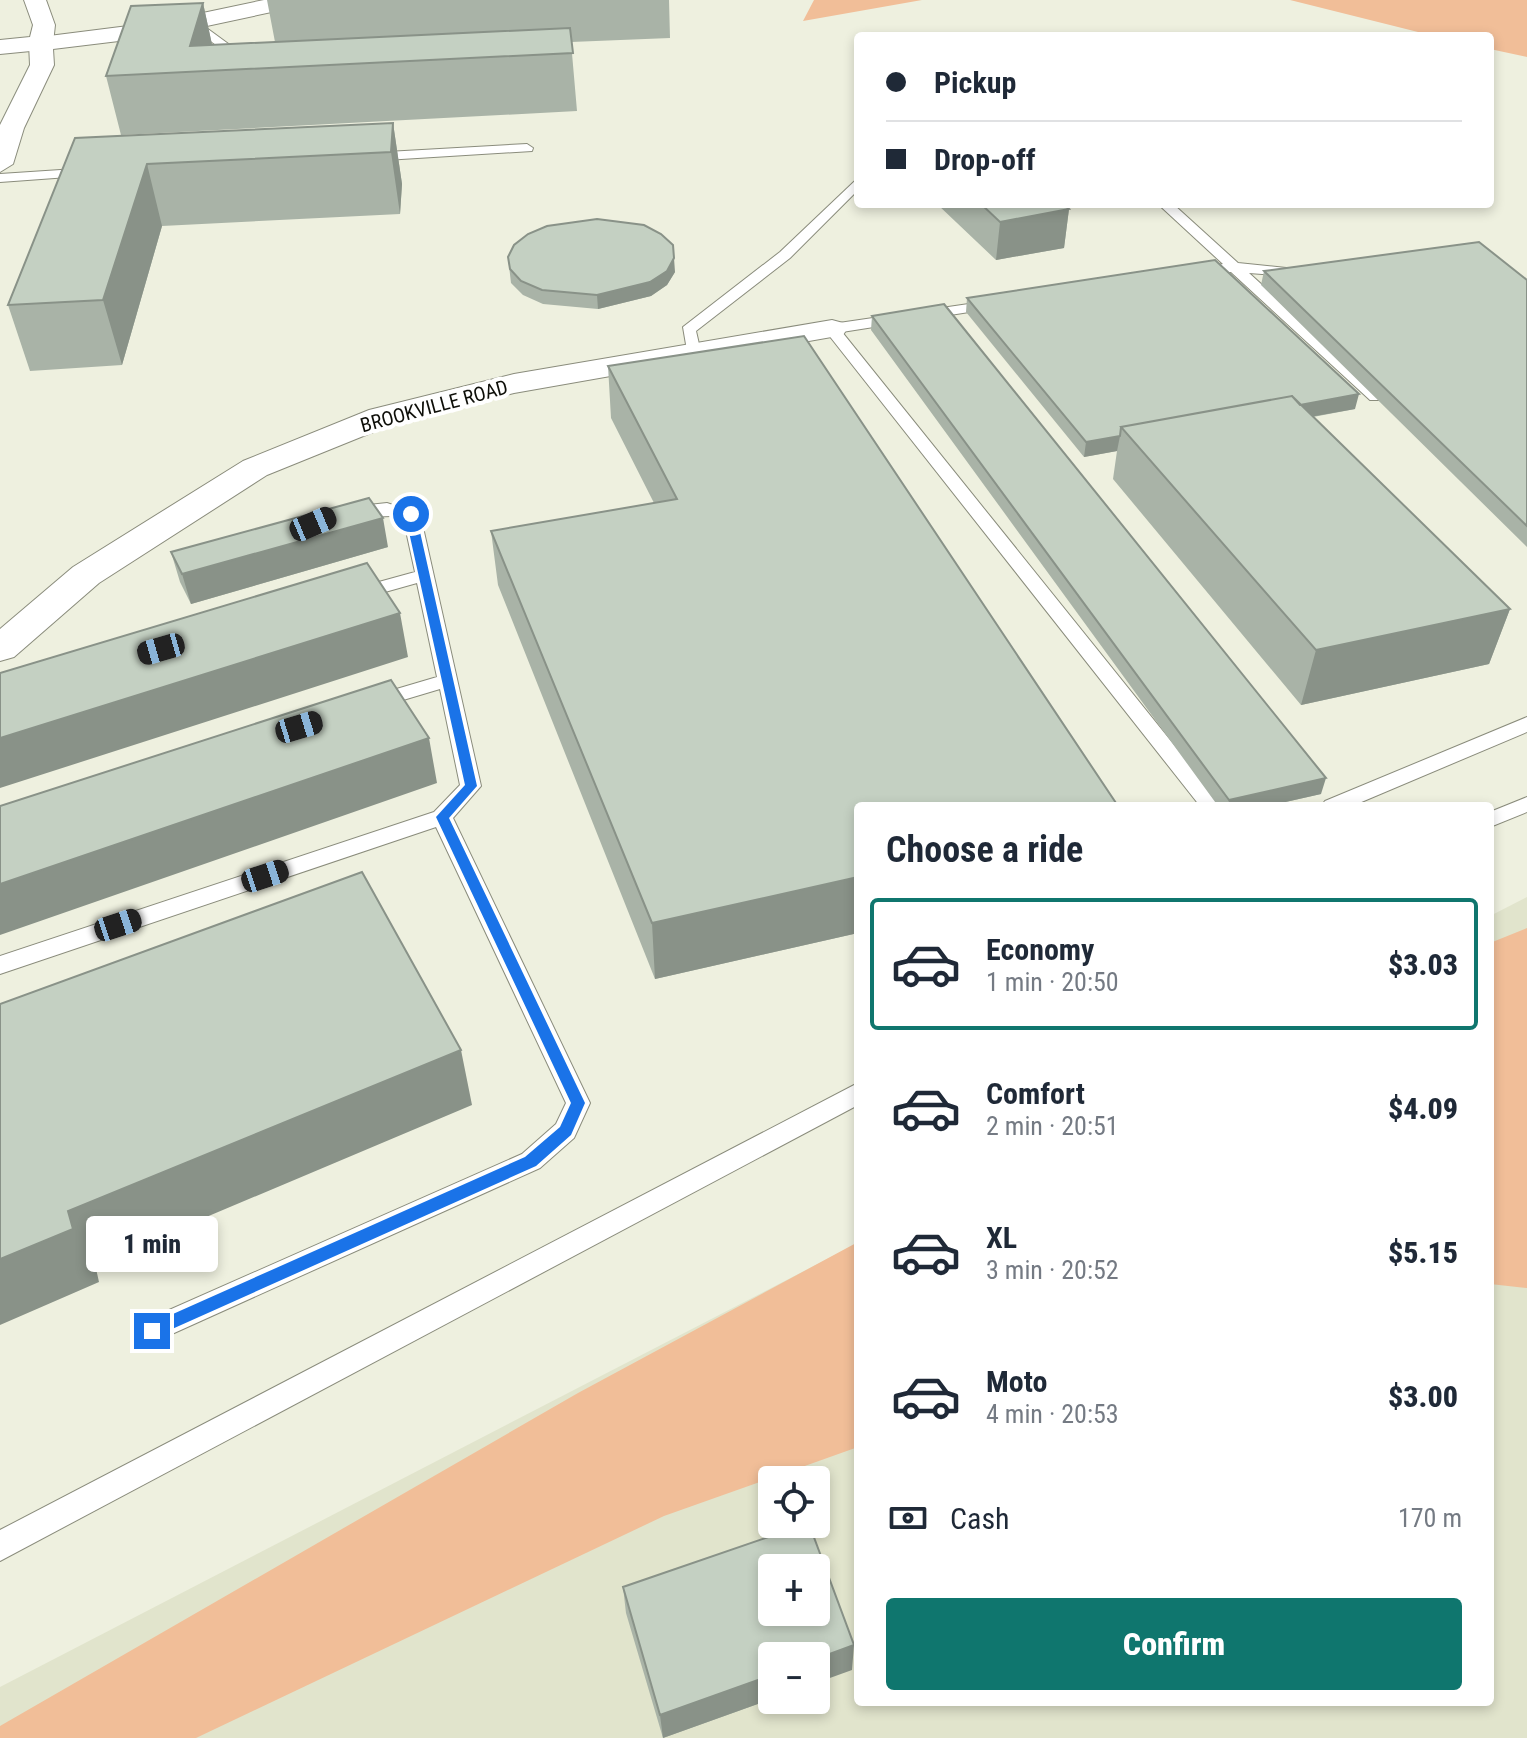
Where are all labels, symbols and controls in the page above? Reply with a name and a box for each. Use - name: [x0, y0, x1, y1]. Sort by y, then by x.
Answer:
- text: Pickup: [934, 65, 1016, 100]
- text: Drop-off: [934, 142, 1036, 177]
- street label: BROOKVILLE ROAD: [358, 375, 510, 437]
- route start: [393, 496, 429, 532]
- car: [286, 504, 340, 544]
- car: [135, 631, 187, 667]
- car: [273, 709, 325, 745]
- text: Choose a ride: [886, 829, 1083, 871]
- car: [238, 857, 292, 895]
- car: [91, 906, 145, 944]
- icon: car: [890, 928, 962, 1000]
- text: Economy: [986, 932, 1094, 967]
- text: $3.03: [1388, 947, 1458, 982]
- text: 1 min · 20:50: [986, 967, 1119, 997]
- icon: car: [890, 1072, 962, 1144]
- text: Comfort: [986, 1076, 1085, 1111]
- text: $4.09: [1388, 1091, 1458, 1126]
- text: 2 min · 20:51: [986, 1111, 1119, 1141]
- callout: 1 min: [86, 1215, 218, 1271]
- icon: car: [890, 1216, 962, 1288]
- text: XL: [986, 1220, 1017, 1255]
- text: 1 min: [123, 1229, 181, 1259]
- text: $5.15: [1388, 1235, 1458, 1270]
- text: 3 min · 20:52: [986, 1255, 1119, 1285]
- route end: [134, 1313, 170, 1349]
- icon: car: [890, 1360, 962, 1432]
- text: Moto: [986, 1364, 1047, 1399]
- text: $3.00: [1388, 1379, 1458, 1414]
- text: 4 min · 20:53: [986, 1399, 1119, 1429]
- map controls: [758, 1466, 830, 1714]
- button: locate: [758, 1466, 830, 1538]
- icon: cash: [886, 1496, 930, 1540]
- text: Cash: [950, 1501, 1010, 1536]
- text: 170 m: [1398, 1503, 1462, 1533]
- button: +: [758, 1554, 830, 1626]
- button: Confirm: [886, 1598, 1462, 1690]
- button: −: [758, 1642, 830, 1714]

